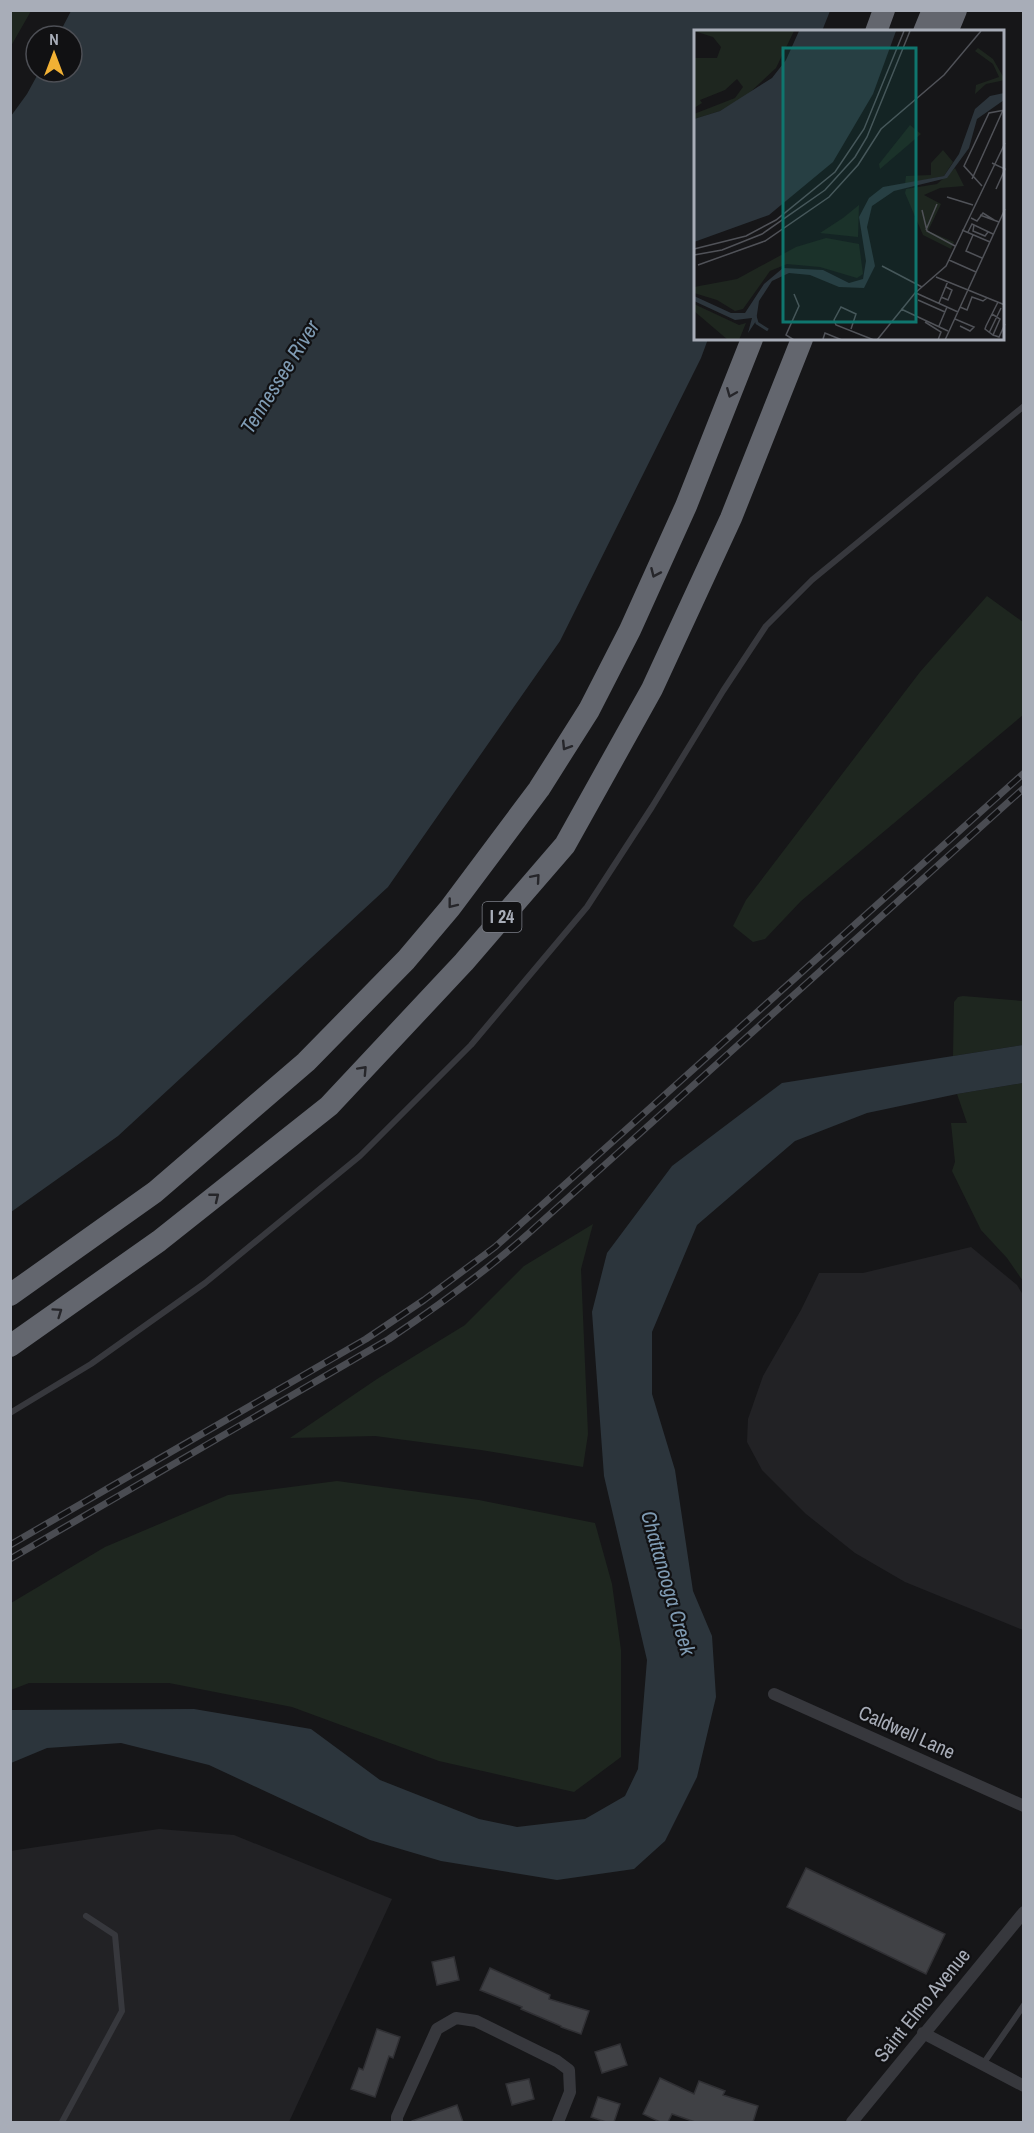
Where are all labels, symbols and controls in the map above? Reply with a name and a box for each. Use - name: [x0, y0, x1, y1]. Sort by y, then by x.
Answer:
- north arrow: [24, 24, 84, 84]
- text: N: [49, 28, 59, 50]
- inset map: [694, 30, 1004, 340]
- water label: Tennessee River: [233, 313, 327, 439]
- one-way arrow: [726, 387, 738, 398]
- one-way arrow: [651, 567, 663, 578]
- one-way arrow: [561, 740, 573, 750]
- one-way arrow: [529, 874, 540, 885]
- one-way arrow: [448, 898, 459, 909]
- road number: I 24: [482, 902, 522, 932]
- one-way arrow: [356, 1066, 367, 1076]
- one-way arrow: [209, 1193, 220, 1204]
- one-way arrow: [52, 1308, 63, 1319]
- water label: Chattanooga Creek: [634, 1507, 703, 1660]
- street label: Caldwell Lane: [855, 1698, 960, 1765]
- street label: Saint Elmo Avenue: [867, 1942, 976, 2067]

